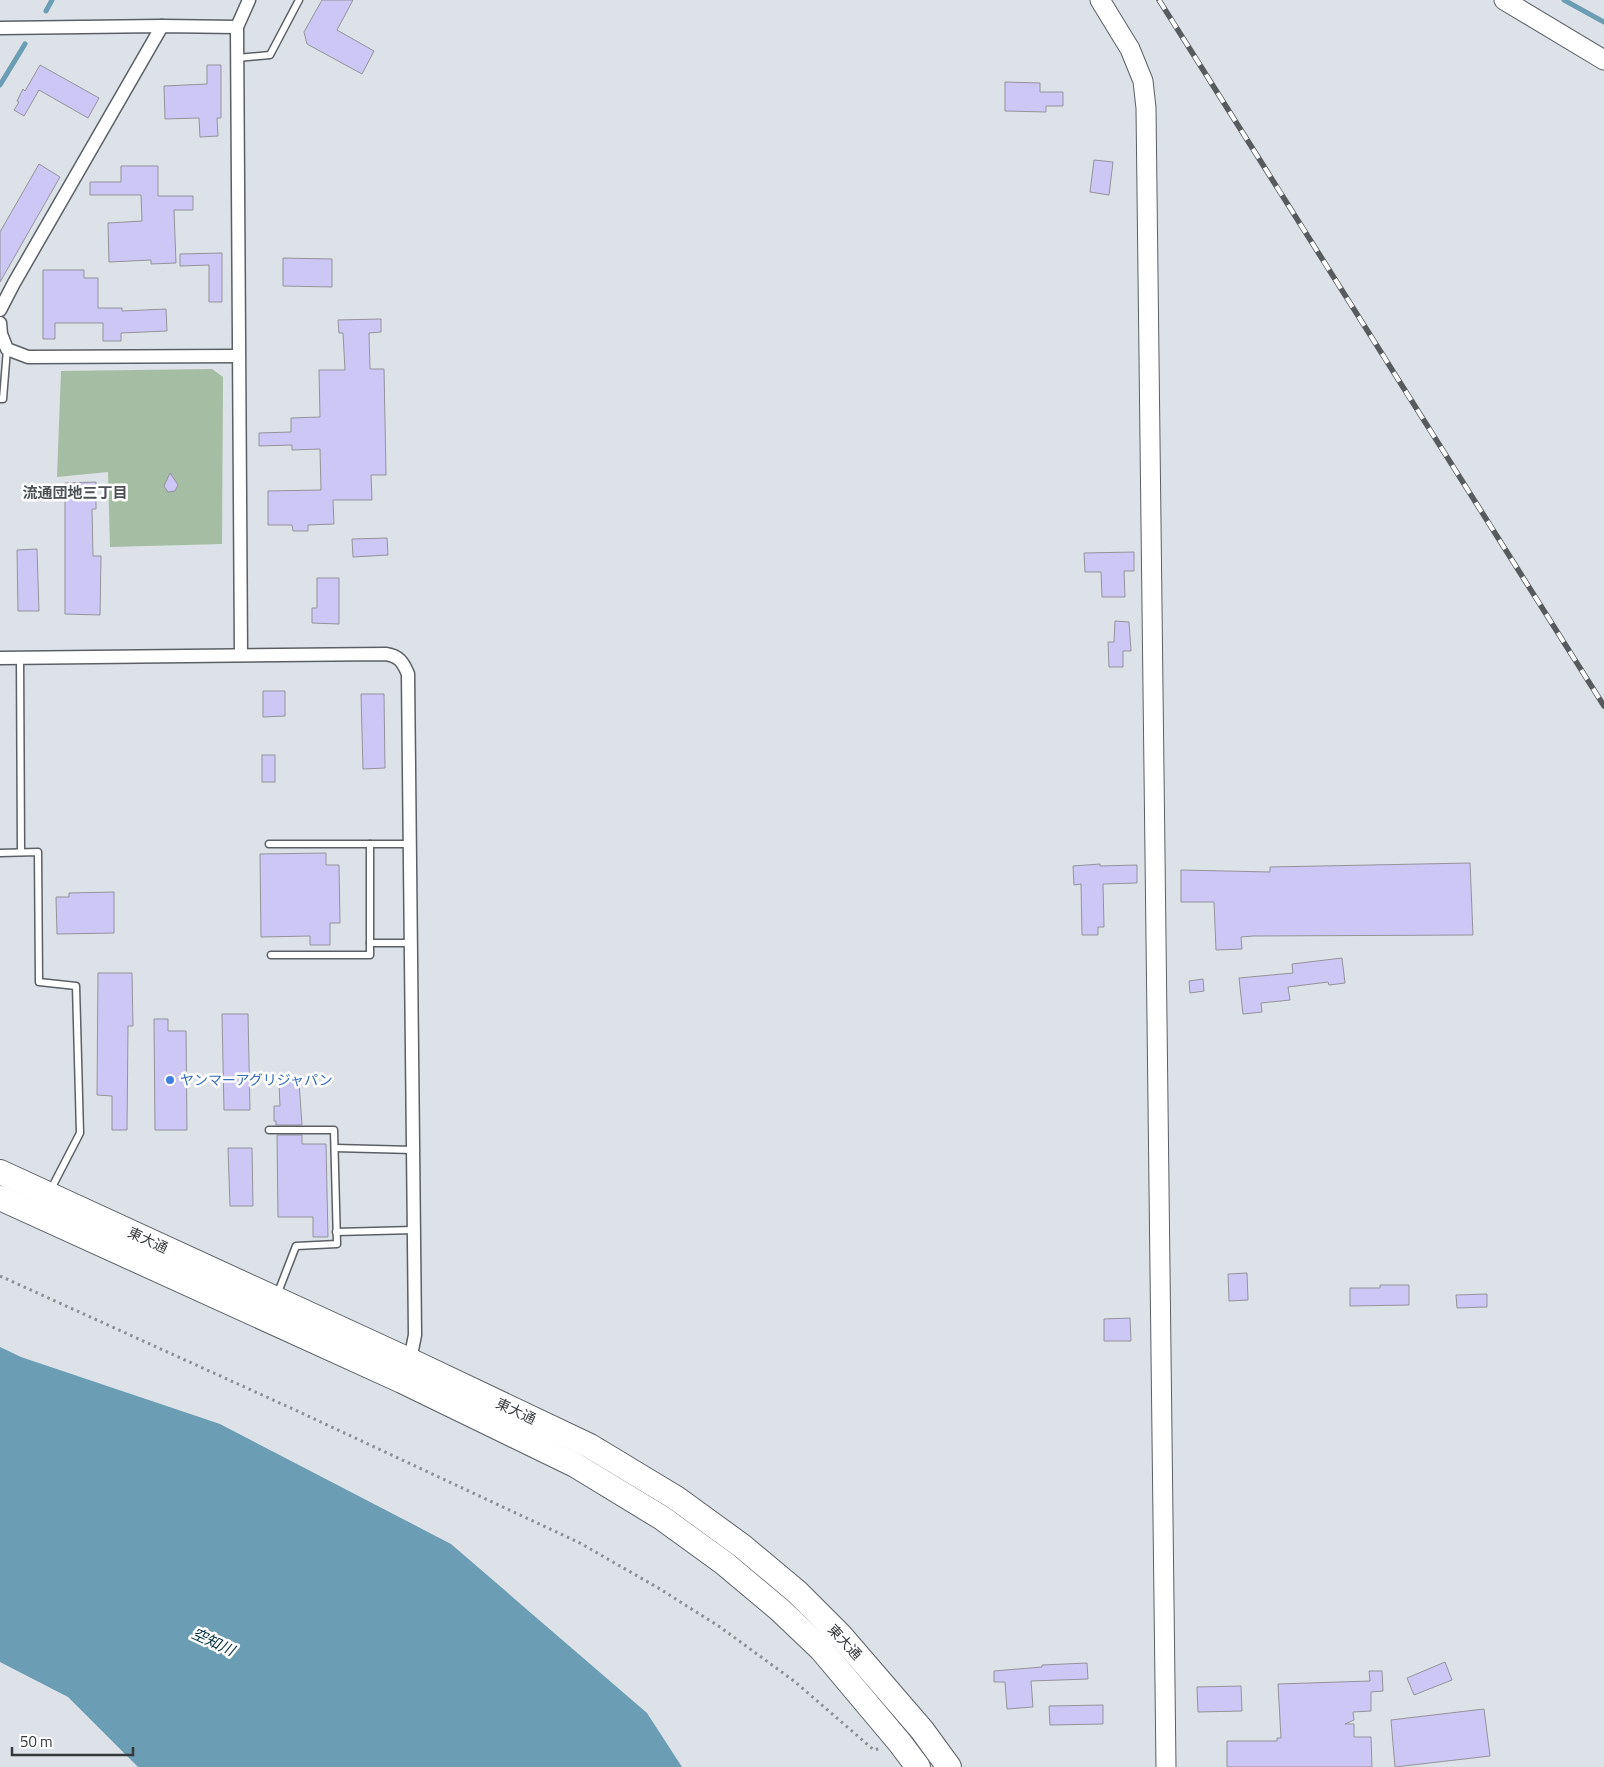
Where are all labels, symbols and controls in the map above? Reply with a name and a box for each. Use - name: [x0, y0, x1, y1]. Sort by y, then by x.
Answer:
- district label: 流通団地三丁目: [22, 481, 128, 504]
- place label: ヤンマーアグリジャパン: [180, 1069, 333, 1090]
- marker: ヤンマーアグリジャパン: [164, 1074, 176, 1086]
- street label: 東大通: [125, 1221, 172, 1258]
- street label: 東大通: [493, 1392, 540, 1429]
- street label: 東大通: [823, 1619, 867, 1664]
- water label: 空知川: [188, 1622, 240, 1662]
- scale bar: [12, 1724, 134, 1756]
- text: 50 m: [20, 1730, 53, 1753]

